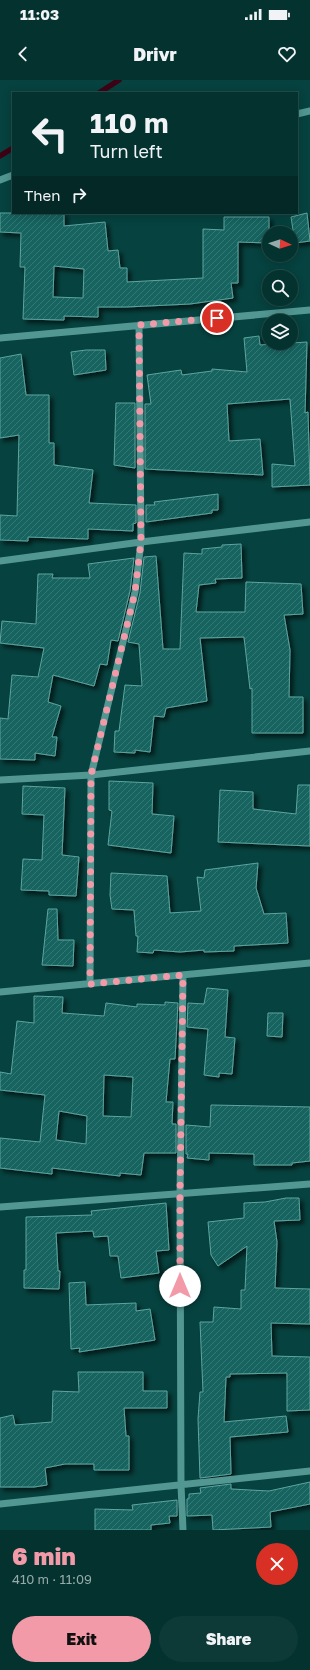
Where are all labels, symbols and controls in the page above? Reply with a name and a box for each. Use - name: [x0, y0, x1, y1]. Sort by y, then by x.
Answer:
- text: 11:03: [20, 5, 59, 23]
- icon: back: [12, 43, 34, 65]
- text: Drivr: [133, 43, 177, 65]
- icon: heart: [276, 43, 298, 65]
- text: 110 m: [90, 106, 169, 139]
- icon: left: [24, 108, 76, 160]
- text: Turn left: [90, 140, 163, 162]
- icon: right: [68, 184, 90, 206]
- text: Then: [24, 186, 60, 204]
- north arrow: [262, 226, 298, 262]
- map controls: [262, 226, 298, 350]
- button: search: [262, 270, 298, 306]
- pin: [200, 301, 234, 335]
- icon: arrive: [206, 307, 228, 329]
- button: layers: [262, 314, 298, 350]
- position arrow: [159, 1265, 201, 1307]
- text: 6 min: [12, 1541, 76, 1570]
- button: close: [256, 1543, 298, 1585]
- text: 410 m · 11:09: [12, 1571, 92, 1587]
- button: Exit: [12, 1616, 151, 1662]
- button: Share: [159, 1616, 298, 1662]

